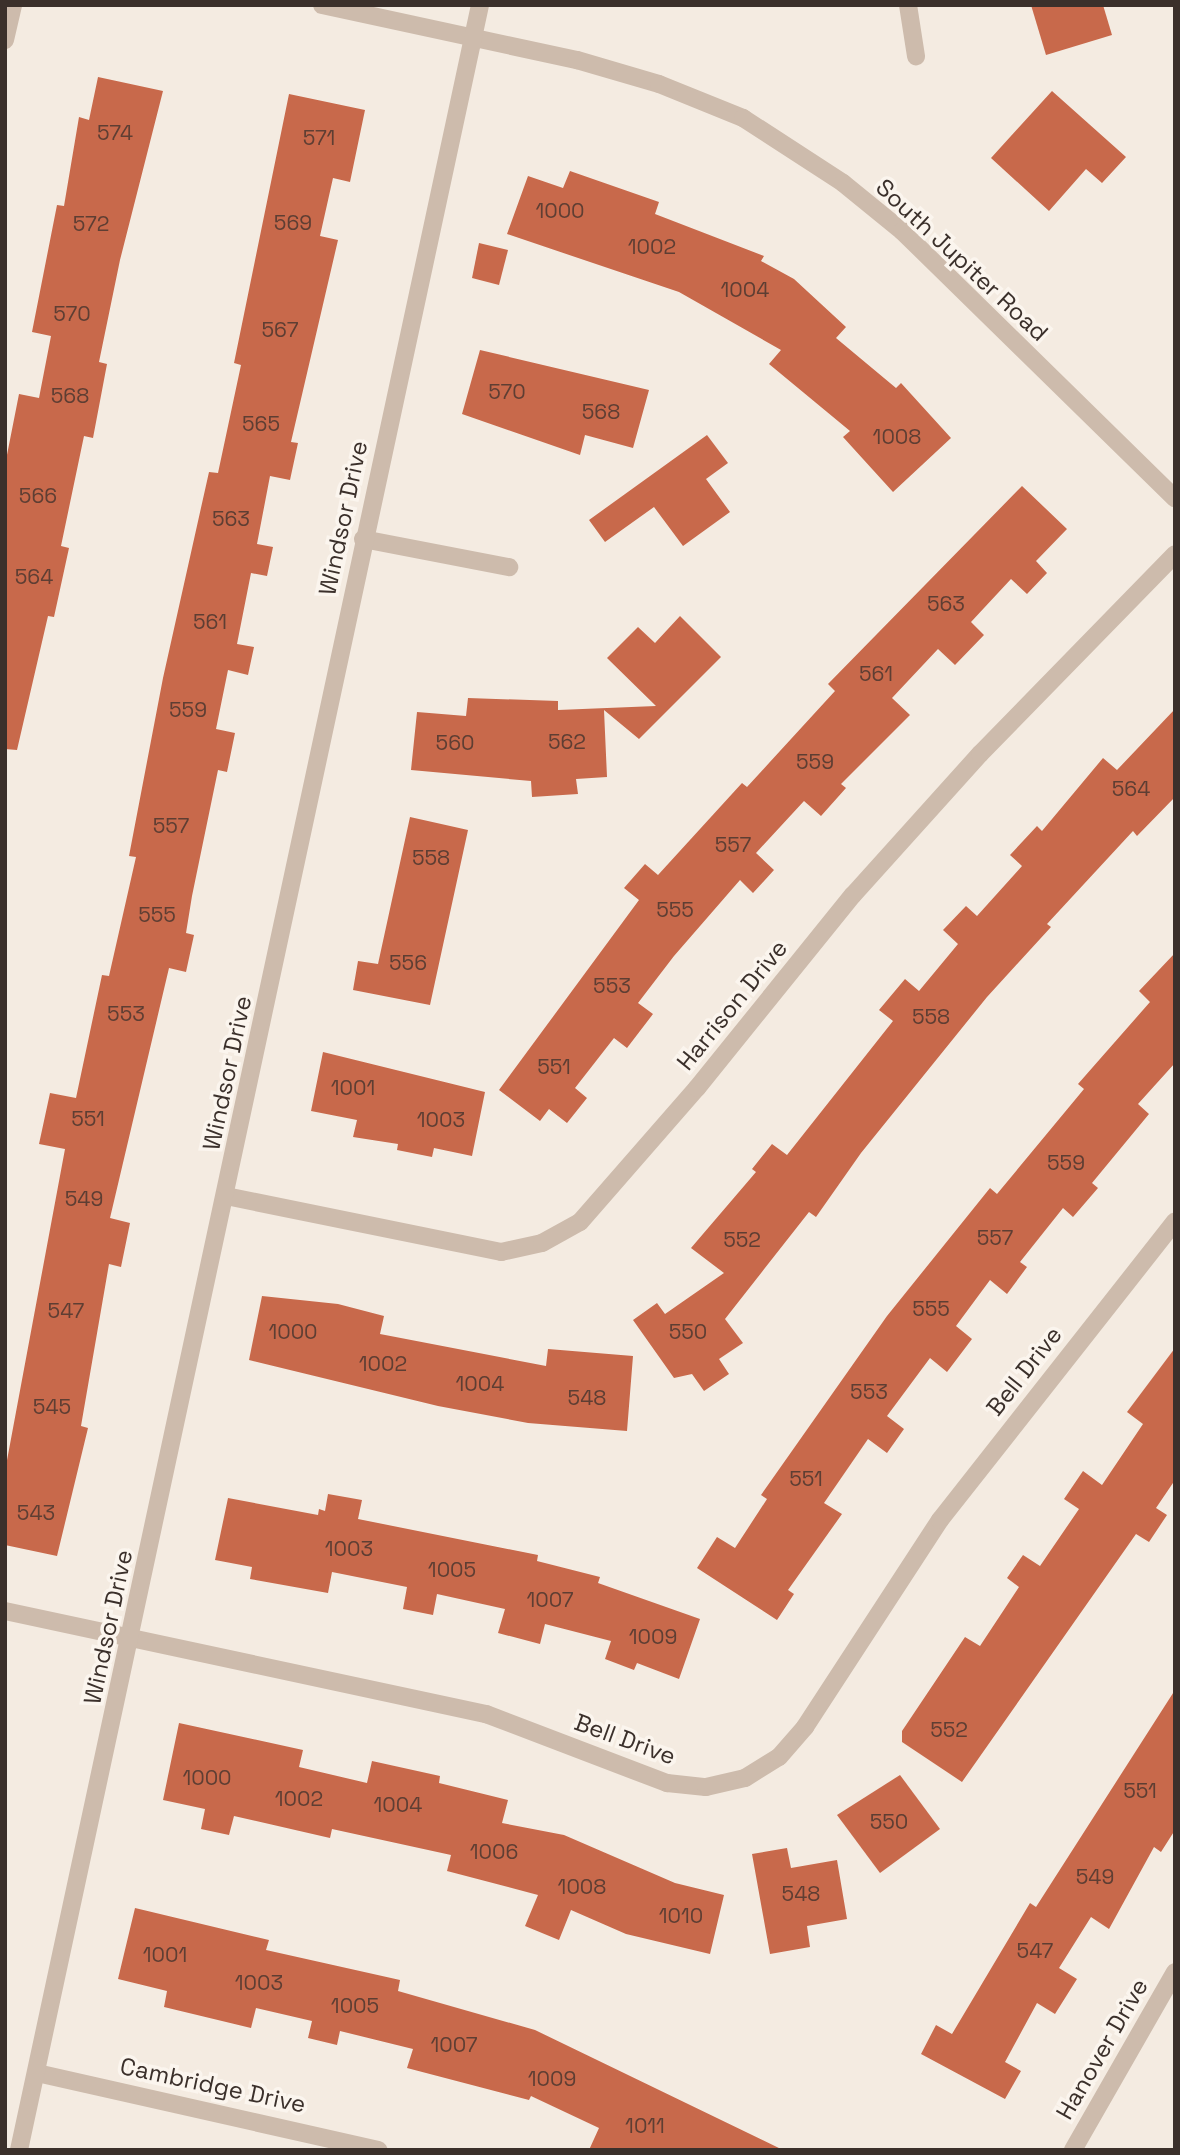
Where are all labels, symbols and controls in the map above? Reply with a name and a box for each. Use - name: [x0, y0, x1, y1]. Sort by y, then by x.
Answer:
- house number: 574: [97, 120, 133, 146]
- house number: 571: [303, 125, 335, 151]
- street label: South Jupiter Road: [870, 173, 1054, 347]
- house number: 1000: [535, 198, 585, 224]
- house number: 569: [274, 210, 312, 236]
- house number: 572: [73, 211, 109, 237]
- house number: 1002: [628, 234, 676, 260]
- house number: 1004: [721, 277, 769, 303]
- house number: 570: [53, 301, 91, 327]
- house number: 567: [262, 317, 298, 343]
- house number: 570: [488, 379, 526, 405]
- house number: 568: [51, 383, 89, 409]
- house number: 568: [582, 399, 620, 425]
- house number: 565: [242, 411, 280, 437]
- house number: 1008: [873, 424, 921, 450]
- street label: Windsor Drive: [313, 438, 373, 598]
- house number: 566: [19, 483, 57, 509]
- house number: 563: [212, 506, 250, 532]
- house number: 564: [15, 564, 53, 590]
- house number: 563: [927, 591, 965, 617]
- house number: 561: [193, 609, 227, 635]
- house number: 561: [859, 661, 893, 687]
- house number: 559: [169, 697, 207, 723]
- house number: 562: [548, 729, 586, 755]
- house number: 560: [436, 730, 474, 756]
- house number: 559: [796, 749, 834, 775]
- house number: 564: [1112, 776, 1150, 802]
- house number: 557: [153, 813, 189, 839]
- house number: 557: [715, 832, 751, 858]
- house number: 558: [412, 845, 450, 871]
- house number: 555: [656, 897, 694, 923]
- house number: 555: [138, 902, 176, 928]
- street label: Harrison Drive: [671, 934, 793, 1076]
- house number: 556: [389, 950, 427, 976]
- house number: 553: [593, 973, 631, 999]
- street label: Windsor Drive: [197, 993, 257, 1153]
- house number: 553: [107, 1001, 145, 1027]
- house number: 558: [912, 1004, 950, 1030]
- house number: 551: [537, 1054, 571, 1080]
- house number: 1001: [331, 1075, 375, 1101]
- house number: 551: [71, 1106, 105, 1132]
- house number: 1003: [417, 1107, 465, 1133]
- house number: 559: [1047, 1150, 1085, 1176]
- house number: 549: [65, 1186, 103, 1212]
- house number: 557: [977, 1225, 1013, 1251]
- house number: 552: [723, 1227, 761, 1253]
- house number: 555: [912, 1296, 950, 1322]
- house number: 547: [48, 1298, 84, 1324]
- house number: 1000: [268, 1319, 318, 1345]
- house number: 550: [669, 1319, 707, 1345]
- street label: Bell Drive: [980, 1321, 1068, 1421]
- house number: 1002: [359, 1351, 407, 1377]
- house number: 1004: [456, 1371, 504, 1397]
- house number: 553: [850, 1379, 888, 1405]
- house number: 548: [568, 1385, 606, 1411]
- house number: 545: [33, 1394, 71, 1420]
- house number: 551: [789, 1466, 823, 1492]
- house number: 543: [17, 1500, 55, 1526]
- house number: 1003: [325, 1536, 373, 1562]
- street label: Windsor Drive: [78, 1547, 138, 1707]
- house number: 1005: [428, 1557, 476, 1583]
- house number: 1007: [526, 1587, 574, 1613]
- house number: 1009: [629, 1624, 677, 1650]
- street label: Bell Drive: [571, 1707, 679, 1771]
- house number: 552: [930, 1717, 968, 1743]
- house number: 1000: [182, 1765, 232, 1791]
- house number: 551: [1123, 1778, 1157, 1804]
- house number: 1002: [275, 1786, 323, 1812]
- house number: 1004: [374, 1792, 422, 1818]
- house number: 550: [870, 1809, 908, 1835]
- house number: 1006: [470, 1839, 518, 1865]
- house number: 549: [1076, 1864, 1114, 1890]
- house number: 1008: [558, 1874, 606, 1900]
- house number: 548: [782, 1881, 820, 1907]
- house number: 1010: [659, 1903, 703, 1929]
- house number: 547: [1017, 1938, 1053, 1964]
- house number: 1001: [143, 1942, 187, 1968]
- house number: 1003: [235, 1970, 283, 1996]
- street label: Hanover Drive: [1050, 1973, 1154, 2125]
- house number: 1005: [331, 1993, 379, 2019]
- house number: 1007: [430, 2032, 478, 2058]
- street label: Cambridge Drive: [118, 2051, 308, 2119]
- house number: 1009: [528, 2066, 576, 2092]
- house number: 1011: [625, 2113, 665, 2139]

